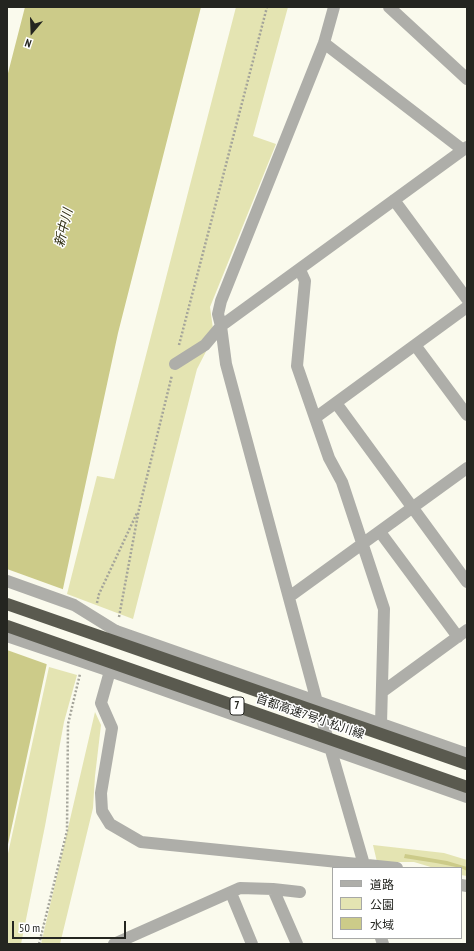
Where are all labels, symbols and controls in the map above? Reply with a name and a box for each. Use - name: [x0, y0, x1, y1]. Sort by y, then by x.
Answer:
- north arrow: [12, 12, 52, 52]
- text: N: [23, 36, 33, 51]
- water label: 新中川: [52, 207, 76, 249]
- street label: 首都高速7号小松川線: [254, 692, 366, 742]
- road number: 7: [230, 697, 244, 715]
- legend: [332, 867, 462, 939]
- text: 道路: [370, 877, 394, 892]
- text: 公園: [370, 897, 394, 912]
- scale bar: [14, 913, 128, 939]
- text: 水域: [370, 917, 394, 932]
- text: 50 m: [19, 920, 40, 935]

